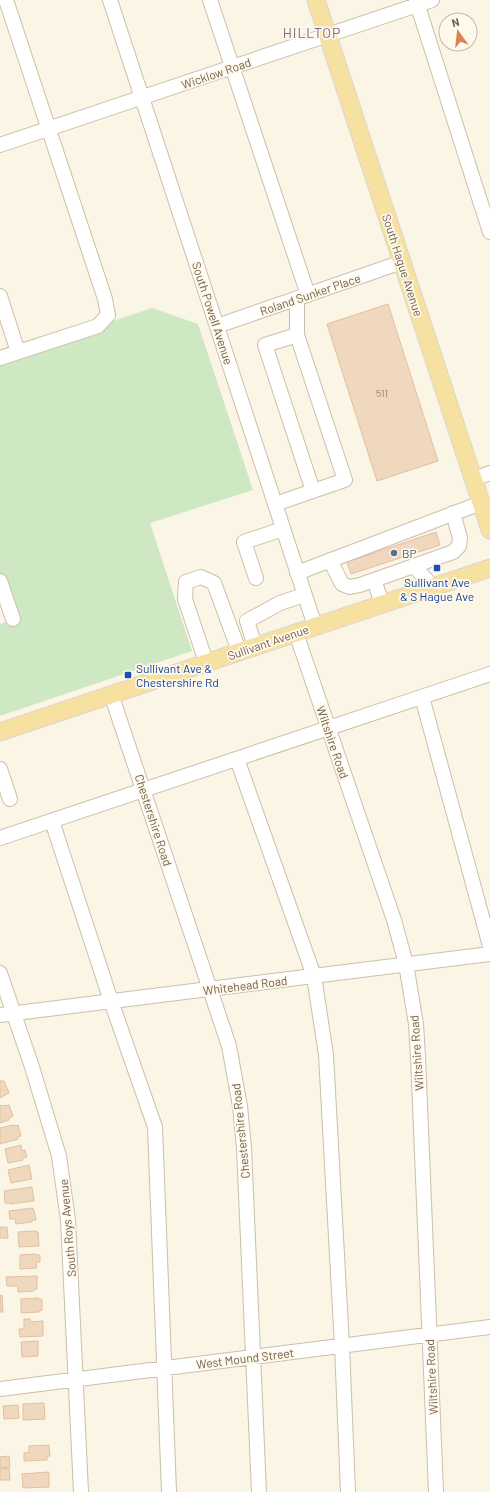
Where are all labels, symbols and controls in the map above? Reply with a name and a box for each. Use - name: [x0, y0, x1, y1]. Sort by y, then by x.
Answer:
- north arrow: [438, 12, 478, 52]
- text: N: [450, 15, 461, 29]
- district label: HILLTOP: [283, 24, 341, 41]
- street label: Wicklow Road: [179, 55, 253, 91]
- street label: South Hague Avenue: [380, 212, 426, 318]
- street label: South Powell Avenue: [190, 260, 236, 366]
- street label: Roland Sunker Place: [258, 270, 362, 318]
- house number: 511: [376, 387, 388, 399]
- place label: BP: [402, 546, 417, 560]
- marker: BP: [389, 548, 399, 558]
- marker: Sullivant Ave & S Hague Ave: [432, 563, 442, 573]
- place label: Sullivant Ave & S Hague Ave: [400, 575, 474, 603]
- street label: Sullivant Avenue: [225, 622, 311, 662]
- place label: Sullivant Ave & Chestershire Rd: [136, 661, 219, 689]
- marker: Sullivant Ave & Chestershire Rd: [123, 670, 133, 680]
- street label: Wiltshire Road: [314, 704, 352, 780]
- street label: Chestershire Road: [133, 772, 175, 868]
- street label: Whitehead Road: [202, 973, 288, 997]
- street label: Wiltshire Road: [406, 1015, 426, 1091]
- street label: Chestershire Road: [228, 1083, 252, 1179]
- street label: South Roys Avenue: [56, 1178, 78, 1278]
- street label: Wiltshire Road: [422, 1339, 440, 1415]
- street label: West Mound Street: [195, 1345, 295, 1371]

